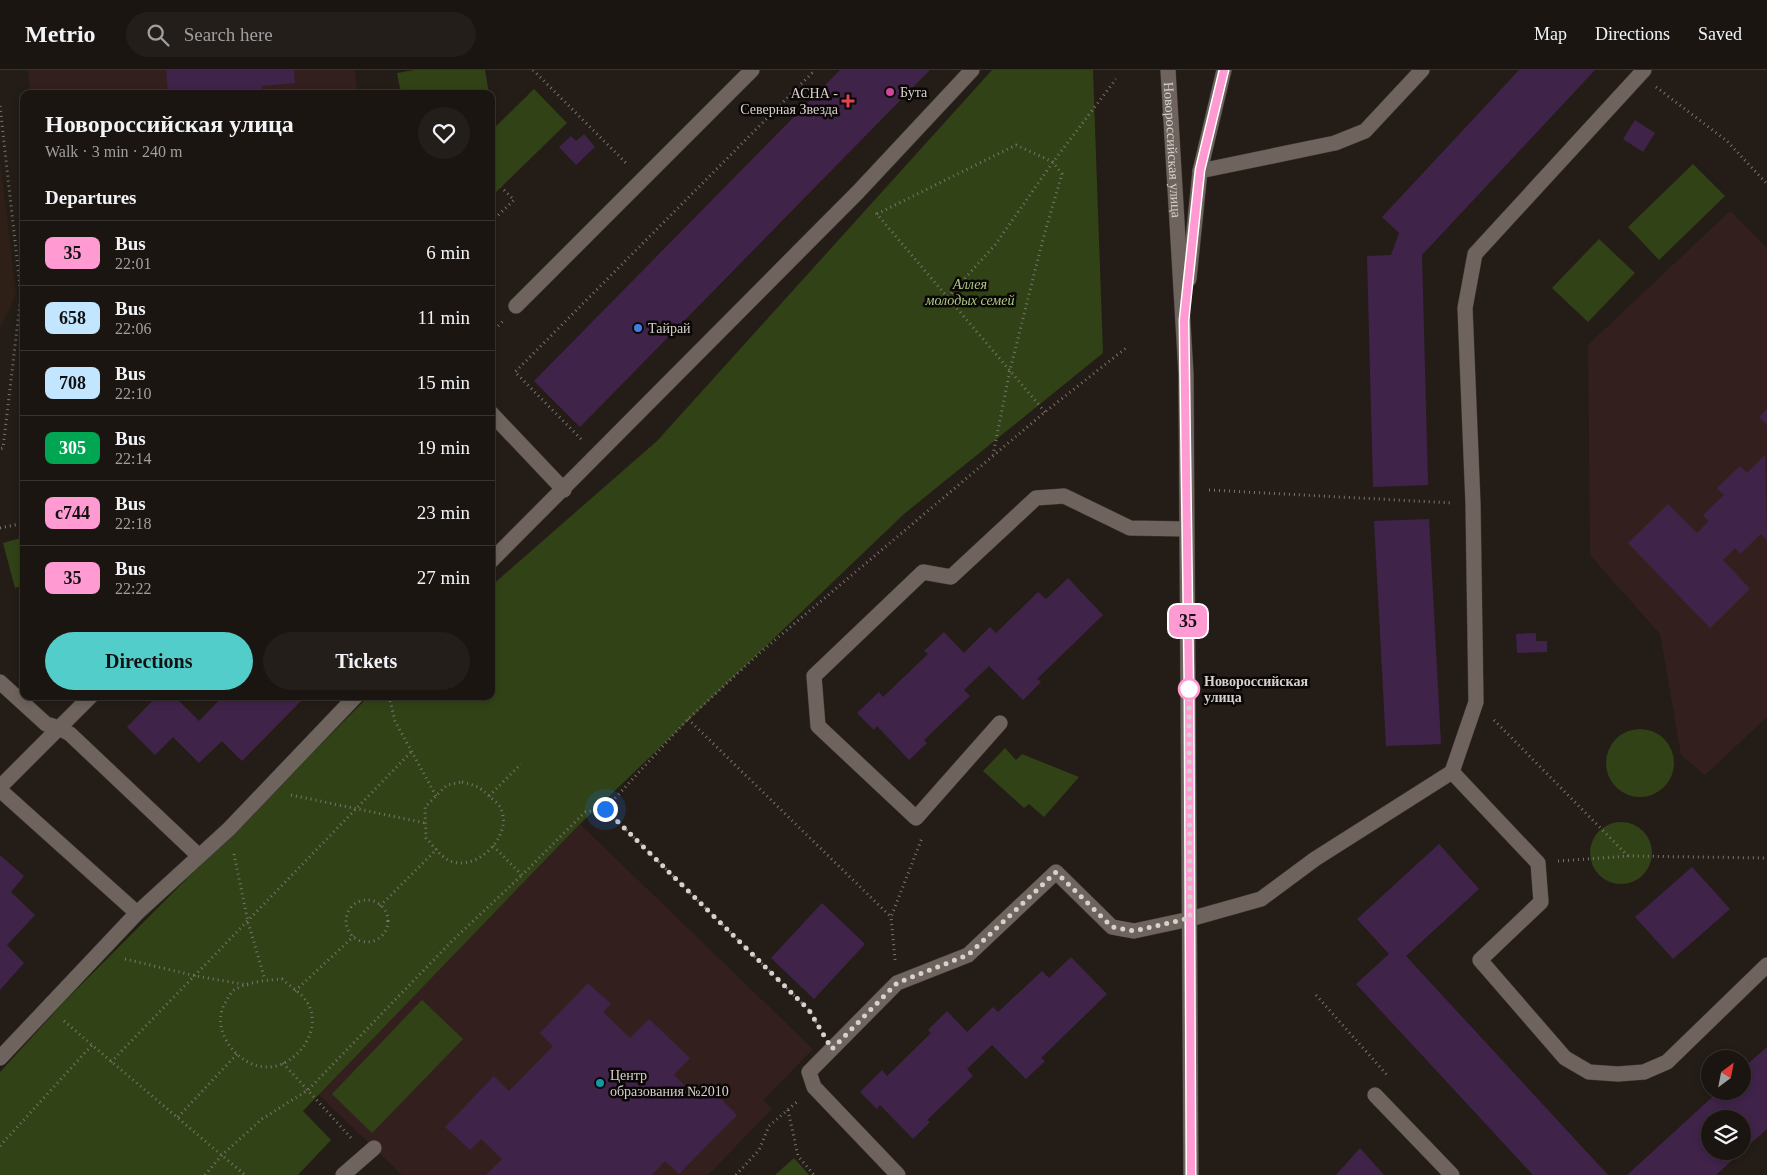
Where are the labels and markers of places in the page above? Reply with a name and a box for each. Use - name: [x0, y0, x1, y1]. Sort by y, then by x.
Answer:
- place label: Бута: [900, 85, 928, 100]
- place label: АСНА - Северная Звезда: [740, 86, 839, 117]
- marker: Бута: [884, 86, 896, 98]
- marker: АСНА - Северная Звезда: [842, 95, 854, 107]
- place label: Тайрай: [648, 321, 691, 336]
- marker: Тайрай: [632, 322, 644, 334]
- place label: Новороссийская улица: [1204, 674, 1308, 705]
- marker: Новороссийская улица: [1178, 678, 1200, 700]
- place label: Центр образования №2010: [610, 1068, 729, 1099]
- marker: Центр образования №2010: [594, 1077, 606, 1089]

